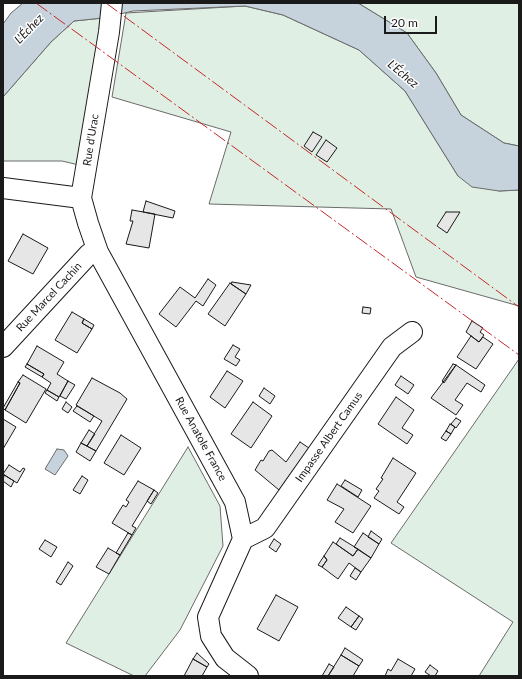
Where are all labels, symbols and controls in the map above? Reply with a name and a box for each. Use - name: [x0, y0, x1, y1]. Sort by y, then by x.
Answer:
- scale bar: [386, 8, 439, 34]
- water label: L'Échez: [11, 11, 47, 47]
- text: 20 m: [391, 15, 418, 30]
- water label: L'Échez: [385, 57, 421, 91]
- street label: Rue d'Urac: [80, 113, 102, 167]
- street label: Rue Marcel Cachin: [13, 260, 85, 334]
- street label: Impasse Albert Camus: [293, 389, 365, 485]
- street label: Rue Anatole France: [172, 395, 230, 483]

